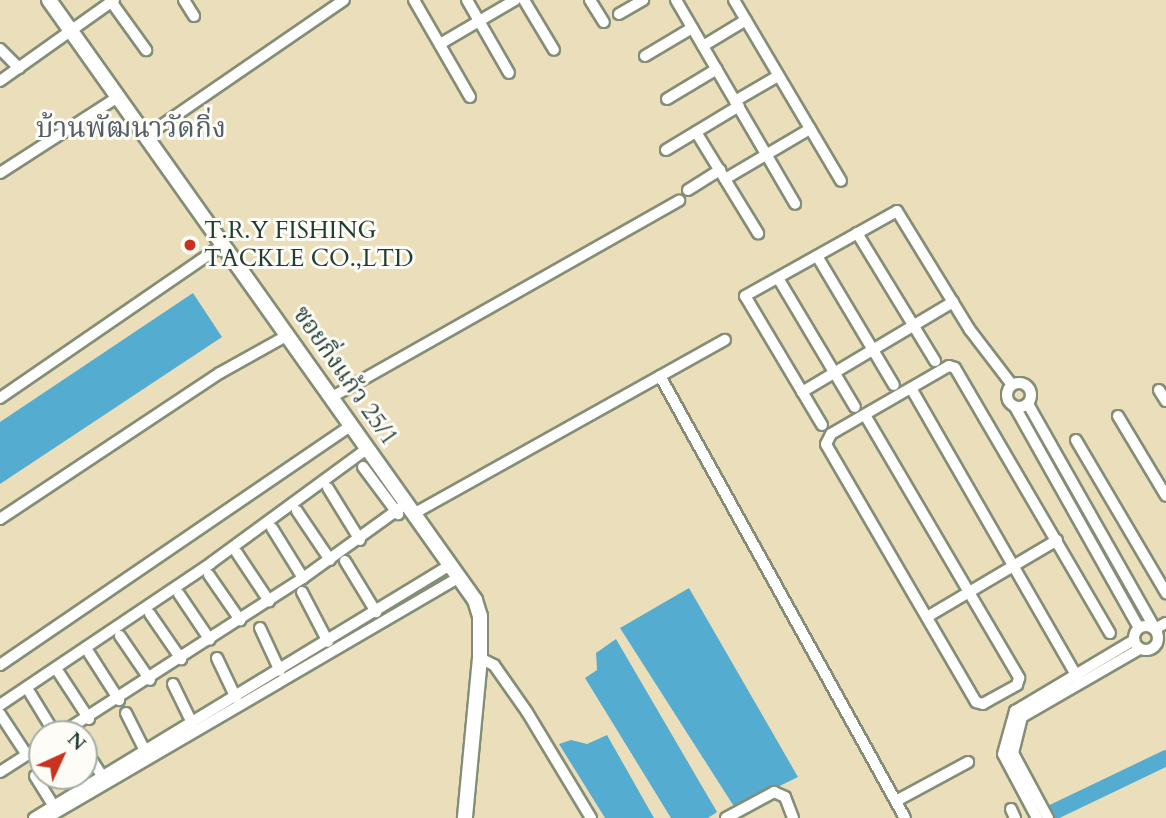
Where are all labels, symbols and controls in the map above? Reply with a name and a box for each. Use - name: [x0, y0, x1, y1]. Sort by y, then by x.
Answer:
- district label: บ้านพัฒนาวัดกิ่ง: [36, 111, 226, 145]
- place label: T.R.Y FISHING TACKLE CO.,LTD: [204, 217, 414, 273]
- marker: T.R.Y FISHING TACKLE CO.,LTD: [182, 237, 198, 253]
- street label: ซอยกิ่งแก้ว 25/1: [286, 301, 404, 451]
- north arrow: [28, 720, 98, 790]
- text: N: [61, 727, 91, 757]

